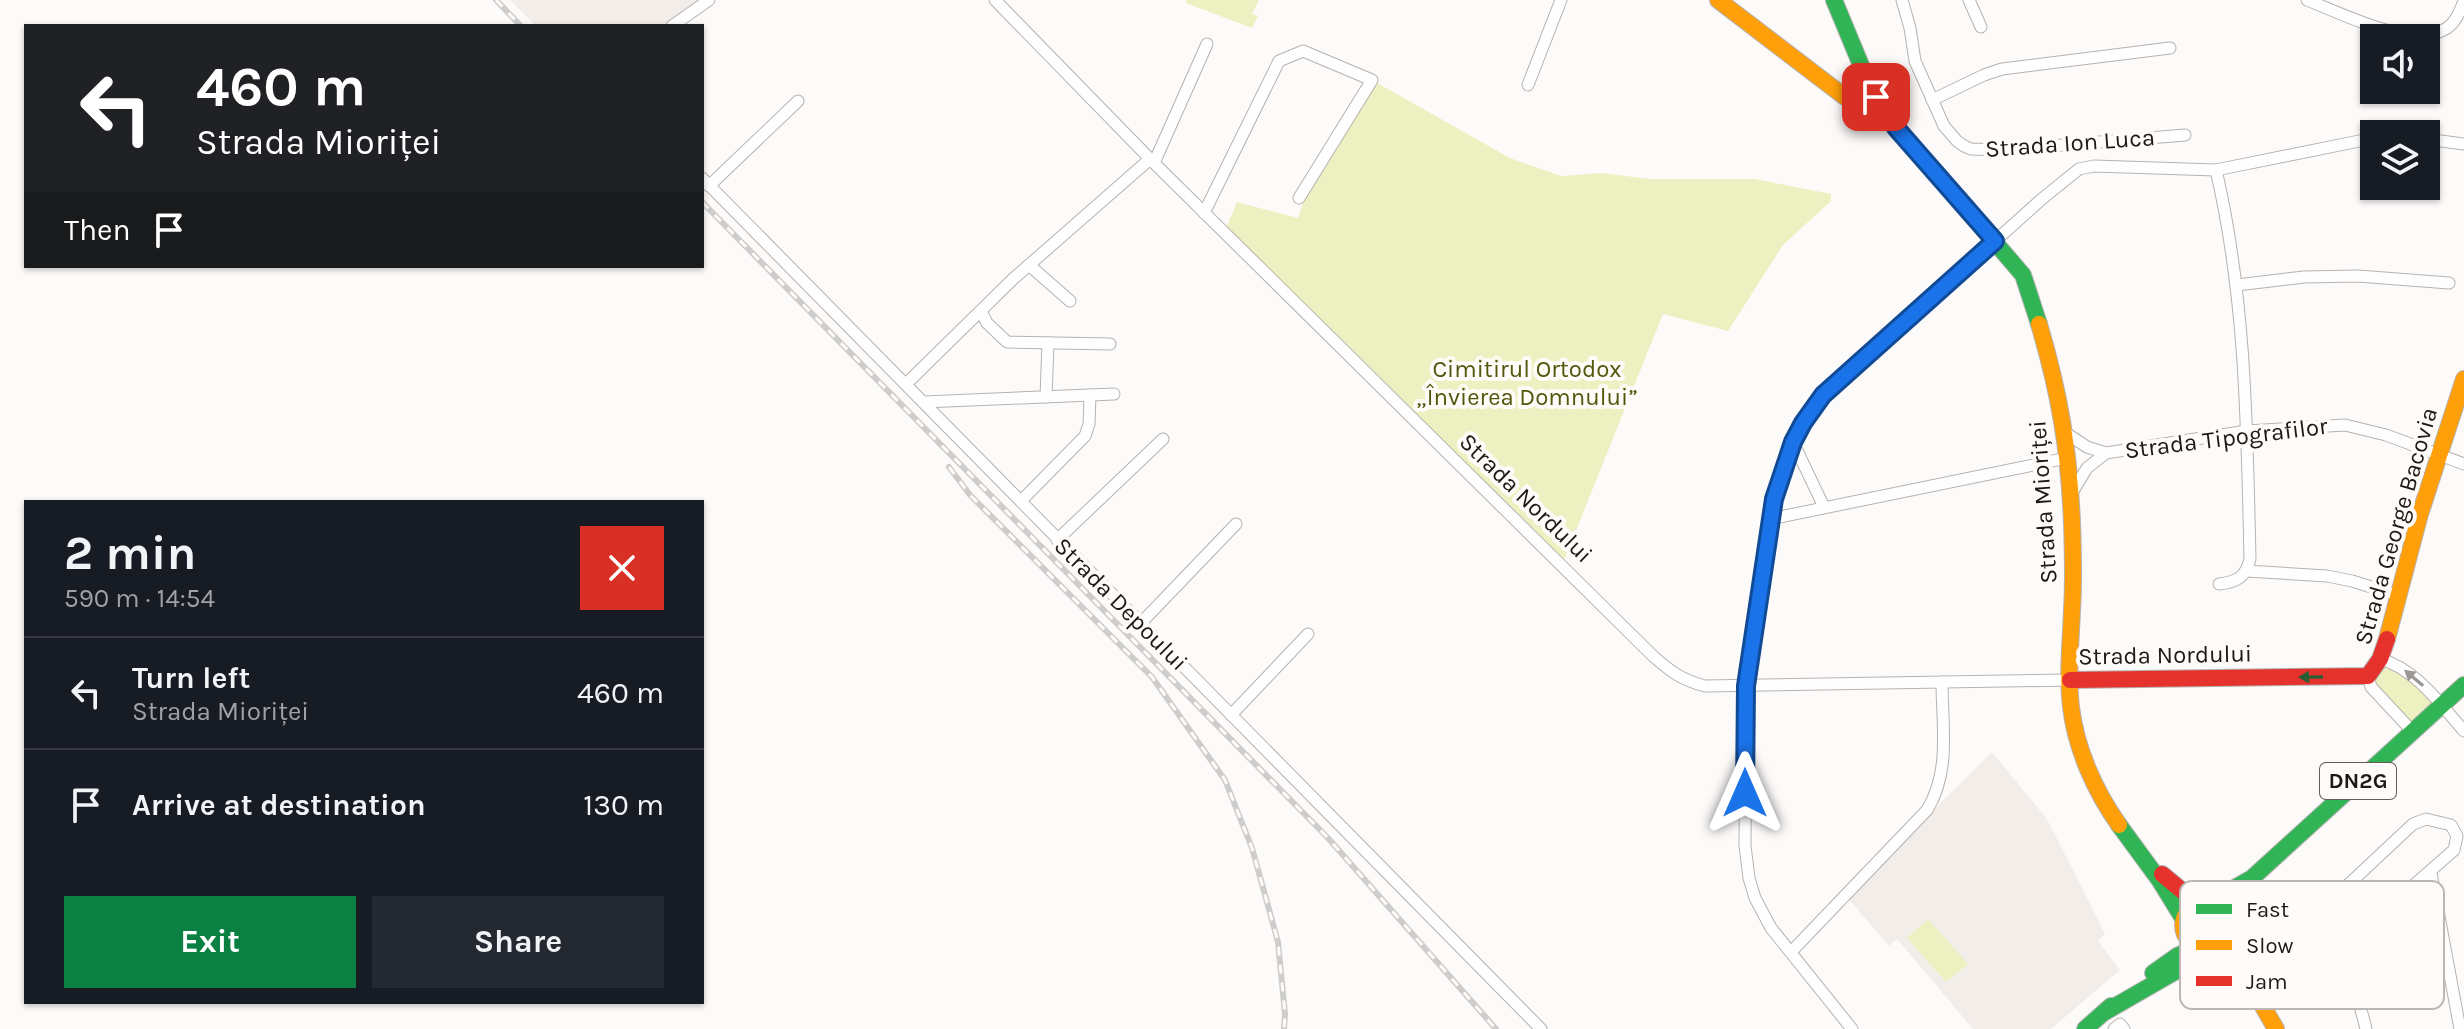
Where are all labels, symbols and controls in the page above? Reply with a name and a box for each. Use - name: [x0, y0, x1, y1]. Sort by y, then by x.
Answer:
- map controls: [2360, 24, 2440, 200]
- button: sound: [2360, 24, 2440, 104]
- text: 460 m: [196, 54, 366, 119]
- icon: left: [64, 56, 168, 160]
- pin: [1842, 63, 1910, 131]
- icon: arrive: [1854, 75, 1898, 119]
- button: layers: [2360, 120, 2440, 200]
- text: Strada Mioriței: [196, 121, 441, 163]
- street label: Strada Ion Luca: [1984, 123, 2156, 163]
- icon: arrive: [147, 208, 191, 252]
- text: Then: [64, 212, 131, 248]
- park label: Cimitirul Ortodox „Învierea Domnului”: [1416, 355, 1638, 411]
- street label: Strada George Bacovia: [2349, 404, 2443, 648]
- street label: Strada Tipografilor: [2123, 412, 2329, 464]
- street label: Strada Mioriței: [2023, 419, 2063, 585]
- street label: Strada Nordului: [1454, 428, 1598, 568]
- text: 2 min: [64, 525, 196, 581]
- button: close: [580, 526, 664, 610]
- street label: Strada Depoului: [1049, 532, 1193, 676]
- text: 590 m · 14:54: [64, 583, 215, 614]
- street label: Strada Nordului: [2078, 639, 2252, 671]
- text: Turn left: [132, 660, 250, 696]
- one-way arrow: [2404, 670, 2424, 687]
- icon: left: [64, 671, 108, 715]
- one-way arrow: [2298, 671, 2323, 683]
- text: 460 m: [577, 675, 664, 711]
- text: Strada Mioriței: [132, 696, 309, 727]
- position arrow: [1703, 751, 1787, 835]
- road number: DN2G: [2320, 763, 2396, 799]
- icon: arrive: [64, 783, 108, 827]
- text: Arrive at destination: [132, 787, 426, 823]
- text: 130 m: [583, 787, 664, 823]
- legend: [2180, 881, 2444, 1009]
- button: Exit: [64, 896, 356, 988]
- button: Share: [372, 896, 664, 988]
- text: Fast: [2246, 897, 2289, 923]
- text: Slow: [2246, 933, 2293, 959]
- text: Jam: [2246, 969, 2288, 995]

